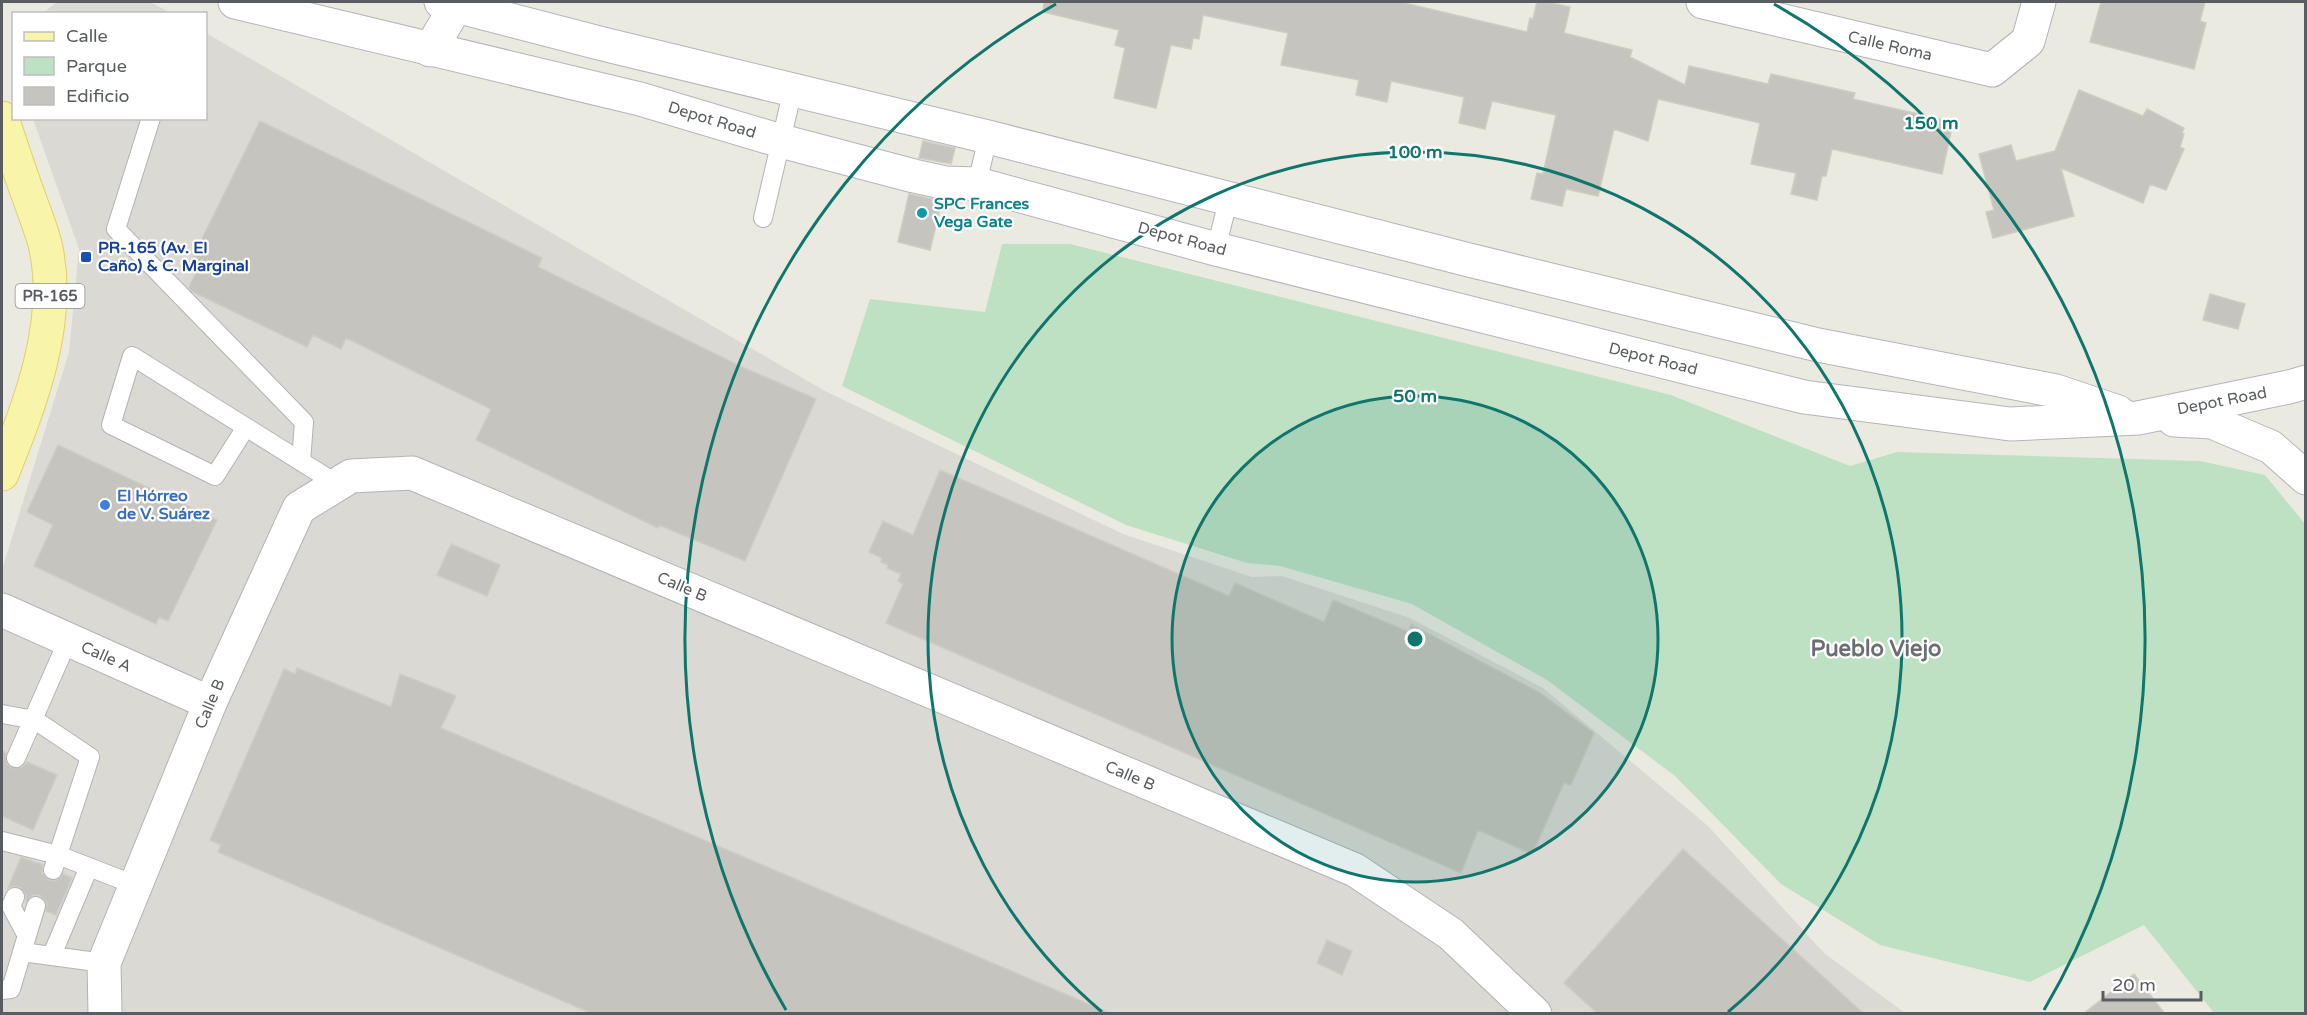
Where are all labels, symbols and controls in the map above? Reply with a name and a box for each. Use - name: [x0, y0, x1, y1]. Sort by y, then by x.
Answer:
- legend: [12, 12, 207, 120]
- text: Calle: [66, 25, 108, 47]
- street label: Calle Roma: [1846, 27, 1934, 65]
- text: Parque: [66, 55, 127, 77]
- text: Edificio: [66, 85, 130, 107]
- street label: Depot Road: [666, 97, 758, 143]
- text: 150 m: [1903, 112, 1959, 134]
- text: 100 m: [1387, 141, 1443, 163]
- place label: SPC Frances Vega Gate: [934, 194, 1030, 232]
- marker: SPC Frances Vega Gate: [915, 206, 929, 220]
- street label: Depot Road: [1135, 218, 1229, 260]
- place label: PR-165 (Av. El Caño) & C. Marginal: [98, 238, 249, 276]
- marker: PR-165 (Av. El Caño) & C. Marginal: [79, 250, 93, 264]
- road number: PR-165: [16, 284, 84, 308]
- street label: Depot Road: [1606, 338, 1700, 380]
- street label: Depot Road: [2175, 383, 2269, 419]
- text: 50 m: [1393, 385, 1437, 407]
- place label: El Hórreo de V. Suárez: [117, 486, 210, 524]
- marker: El Hórreo de V. Suárez: [98, 498, 112, 512]
- street label: Calle B: [654, 568, 710, 606]
- centre of rings: [1405, 629, 1425, 649]
- district label: Pueblo Viejo: [1811, 636, 1941, 662]
- street label: Calle A: [78, 637, 134, 677]
- street label: Calle B: [191, 676, 229, 732]
- street label: Calle B: [1102, 757, 1158, 795]
- scale bar: [2103, 964, 2200, 1002]
- text: 20 m: [2112, 974, 2156, 996]

